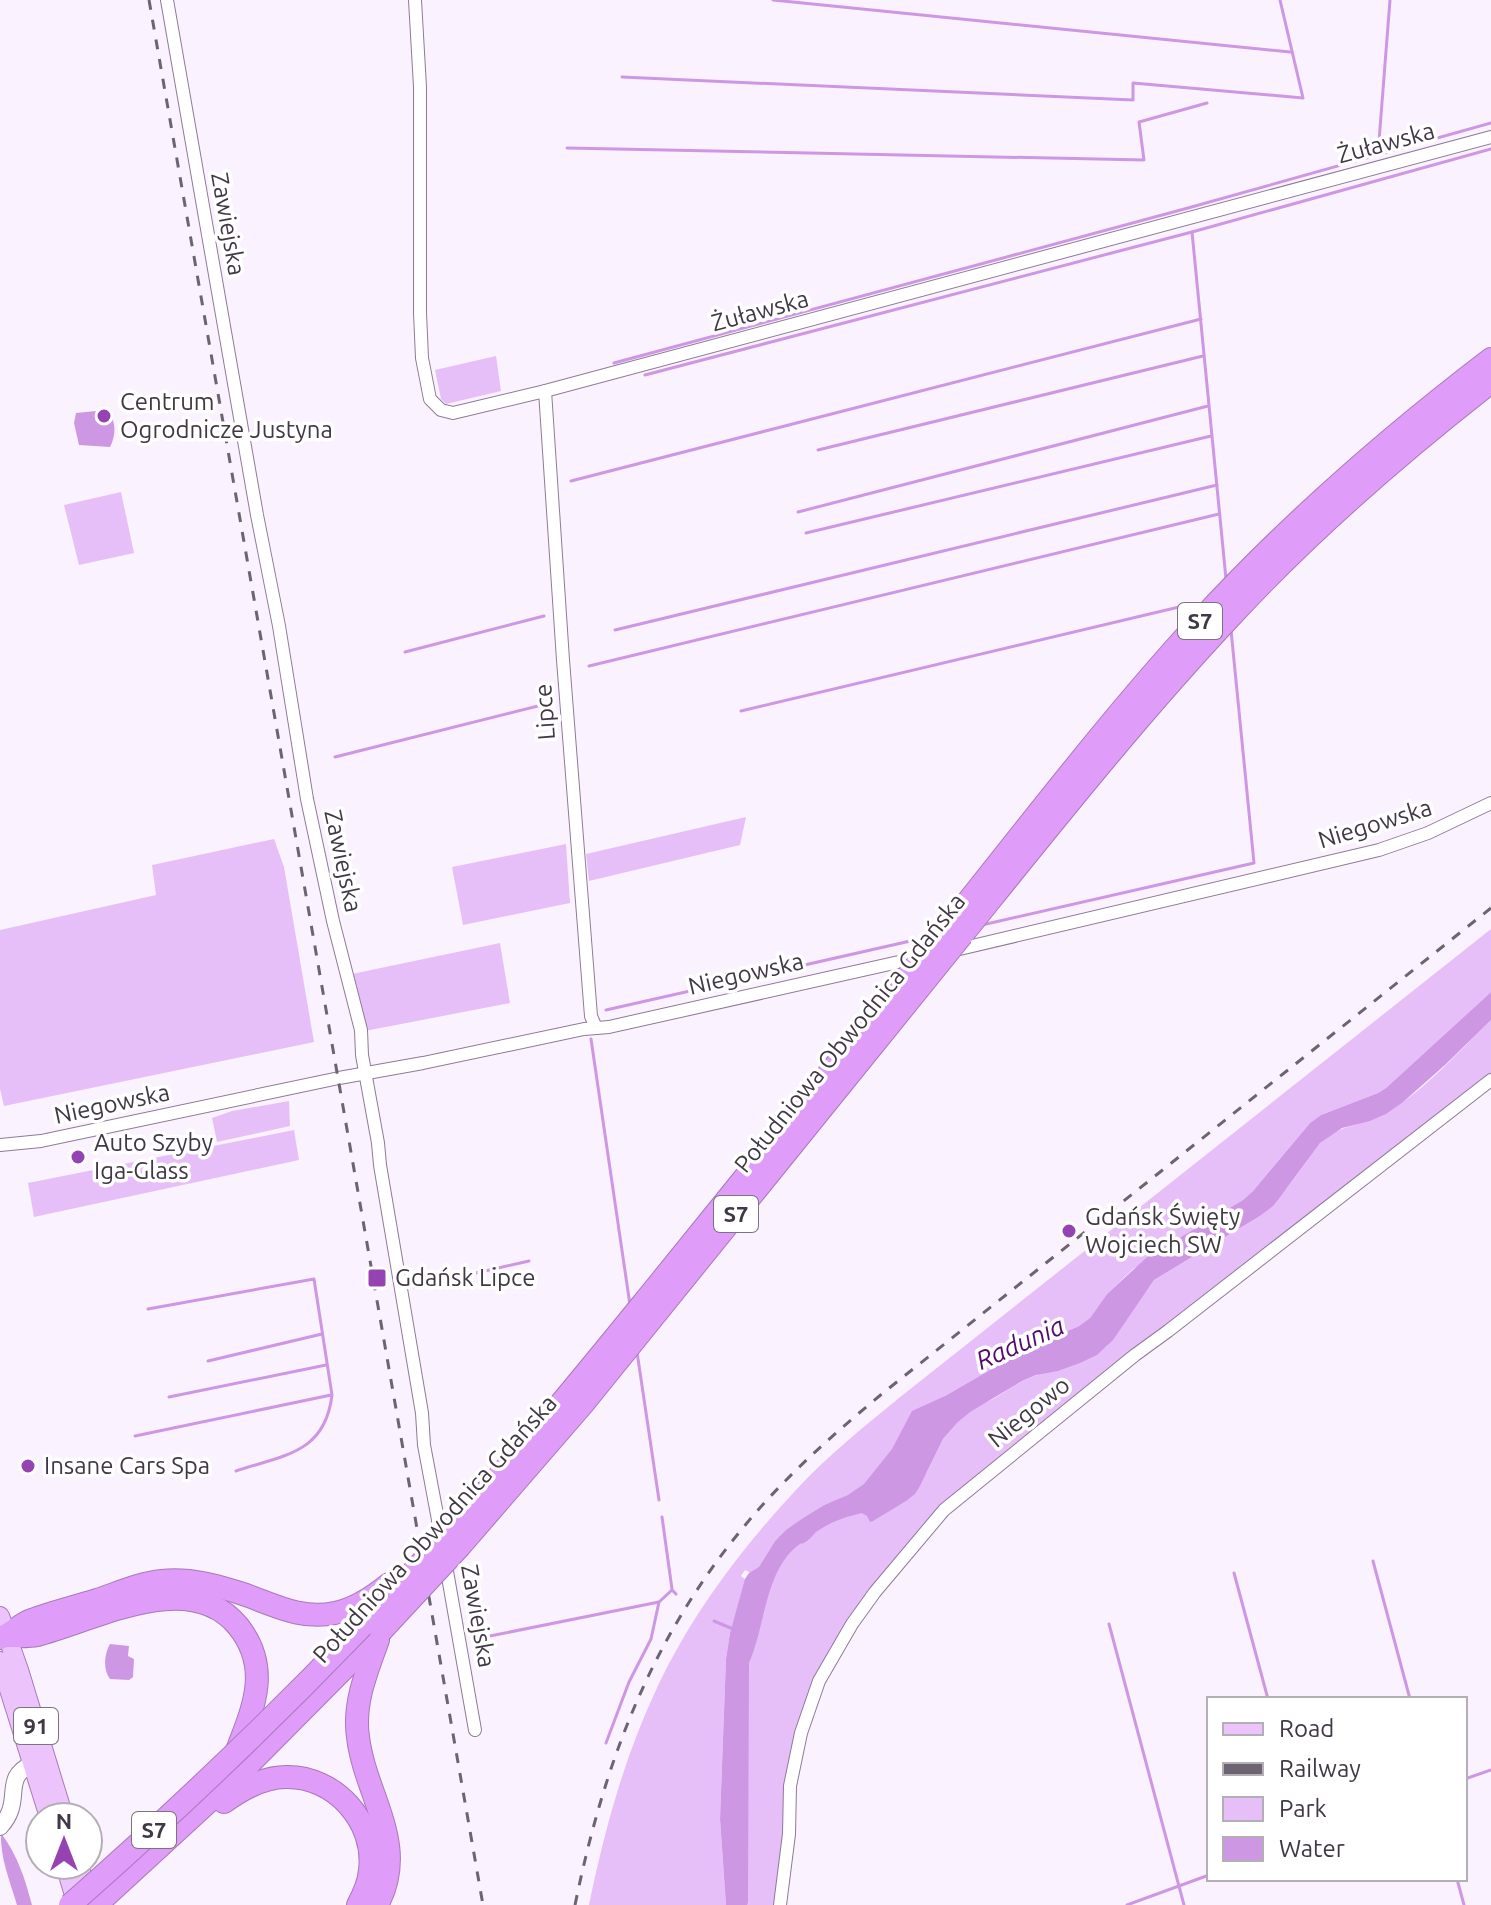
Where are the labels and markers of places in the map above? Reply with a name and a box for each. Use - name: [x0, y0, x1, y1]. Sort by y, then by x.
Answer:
- place label: Centrum Ogrodnicze Justyna: [120, 388, 333, 443]
- marker: Centrum Ogrodnicze Justyna: [95, 407, 113, 425]
- place label: Auto Szyby Iga-Glass: [94, 1129, 213, 1184]
- marker: Auto Szyby Iga-Glass: [69, 1148, 87, 1166]
- place label: Gdańsk Święty Wojciech SW: [1085, 1202, 1241, 1258]
- marker: Gdańsk Święty Wojciech SW: [1060, 1222, 1078, 1240]
- place label: Gdańsk Lipce: [395, 1264, 535, 1291]
- marker: Gdańsk Lipce: [366, 1267, 388, 1289]
- place label: Insane Cars Spa: [44, 1452, 210, 1479]
- marker: Insane Cars Spa: [19, 1457, 37, 1475]

